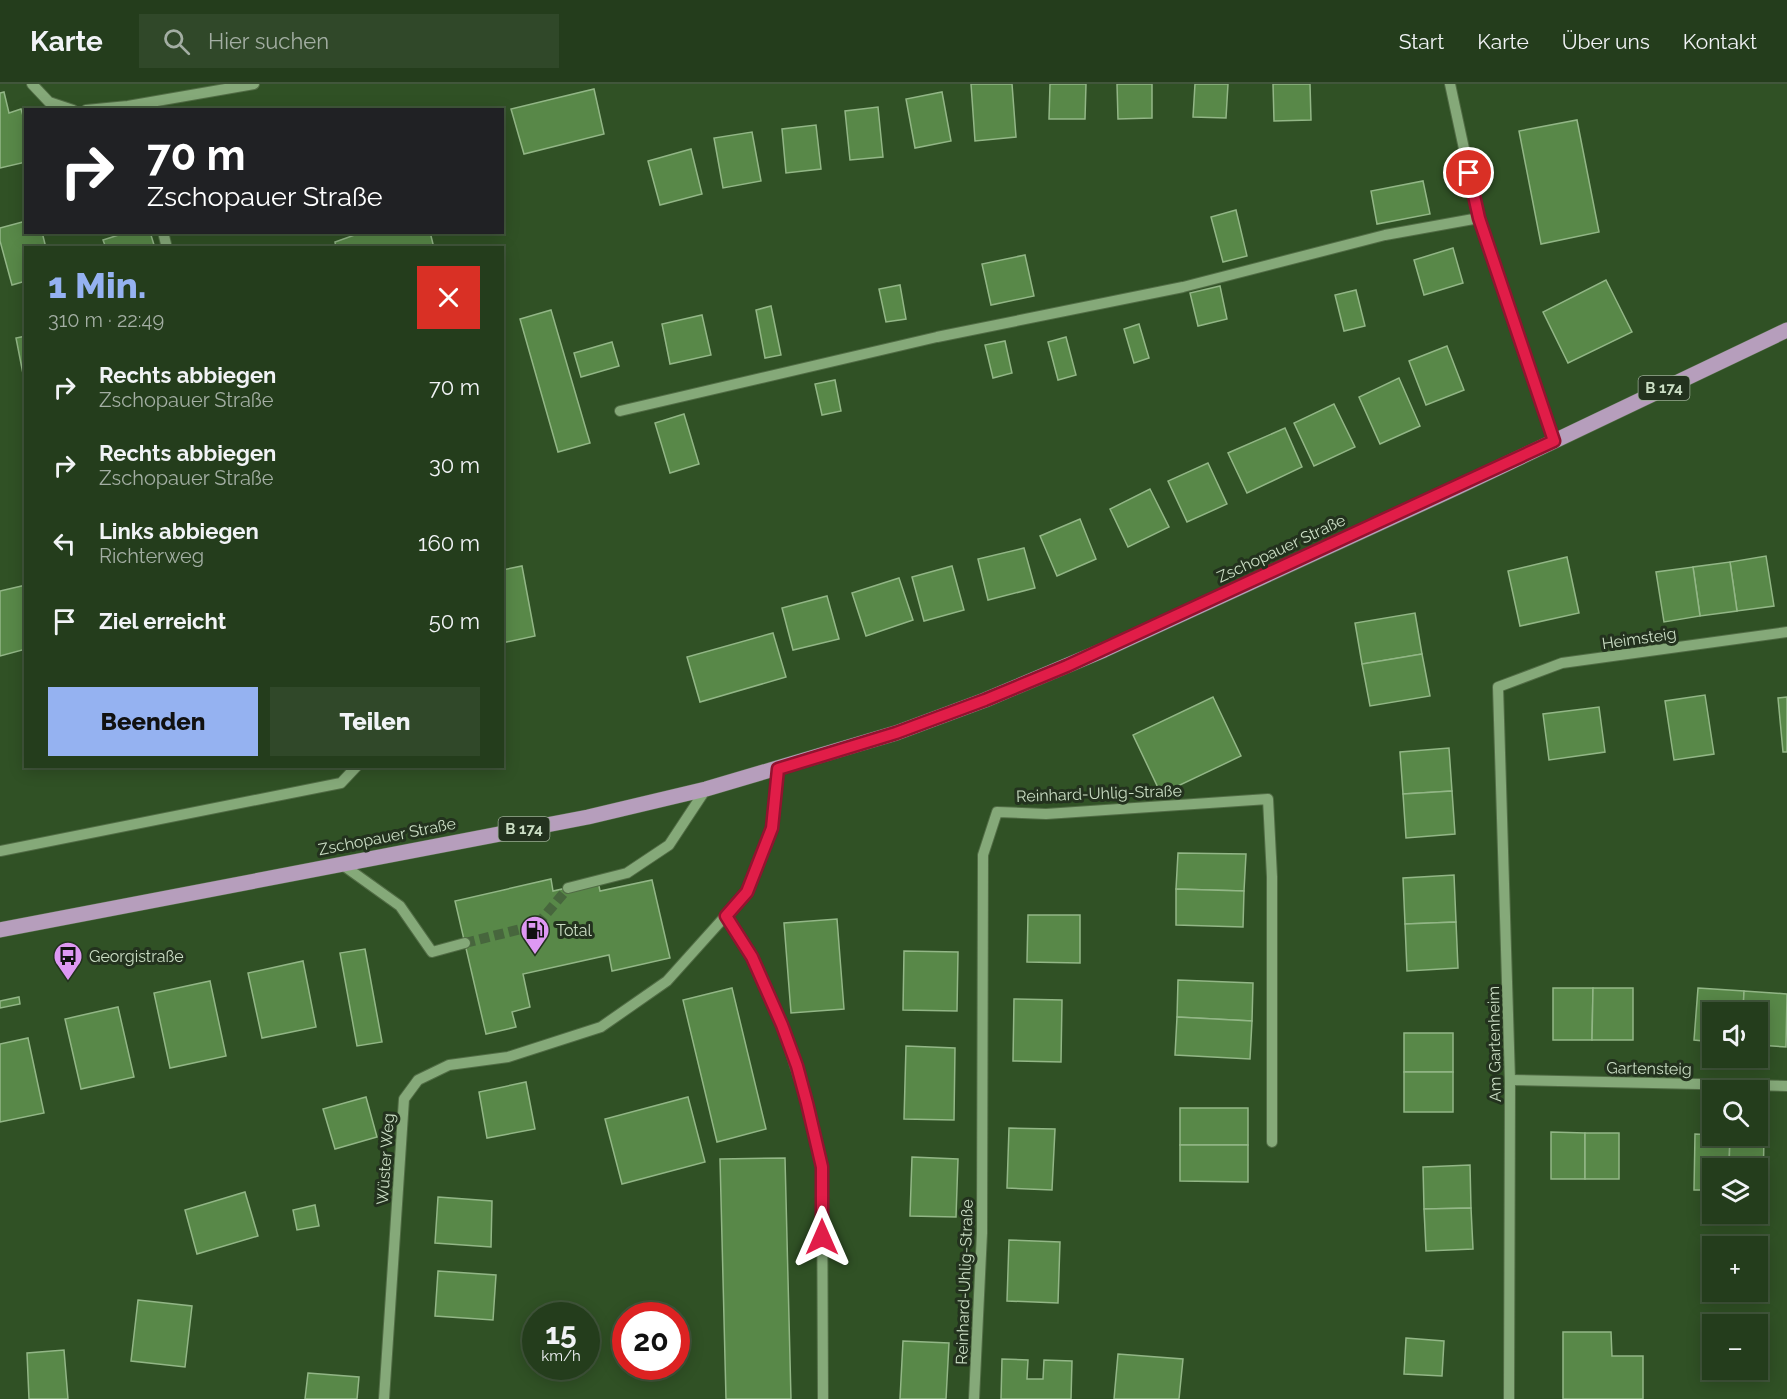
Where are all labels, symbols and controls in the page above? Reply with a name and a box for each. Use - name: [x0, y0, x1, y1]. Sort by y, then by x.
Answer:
- search box: [139, 14, 559, 68]
- text: Karte: [30, 25, 103, 58]
- icon: search: [160, 25, 193, 58]
- text: Hier suchen: [208, 28, 329, 54]
- text: Start: [1399, 29, 1444, 54]
- text: Karte: [1477, 29, 1529, 54]
- text: Über uns: [1562, 29, 1650, 54]
- text: Kontakt: [1683, 29, 1757, 54]
- text: 70 m: [147, 131, 246, 180]
- icon: right: [48, 132, 126, 210]
- pin: [1443, 147, 1494, 198]
- icon: arrive: [1452, 156, 1485, 189]
- text: Zschopauer Straße: [147, 181, 383, 212]
- text: 1 Min.: [48, 264, 146, 306]
- button: close: [417, 266, 480, 329]
- text: 310 m · 22:49: [48, 308, 164, 332]
- text: Rechts abbiegen: [99, 362, 276, 388]
- icon: right: [48, 371, 81, 404]
- text: 70 m: [429, 374, 480, 400]
- road number: B 174: [1638, 376, 1690, 400]
- text: Zschopauer Straße: [99, 388, 274, 412]
- text: Rechts abbiegen: [99, 440, 276, 466]
- icon: right: [48, 449, 81, 482]
- text: 30 m: [429, 452, 480, 478]
- text: Zschopauer Straße: [99, 466, 274, 490]
- street label: Zschopauer Straße: [1214, 510, 1349, 587]
- text: Links abbiegen: [99, 518, 259, 544]
- icon: left: [48, 527, 81, 560]
- text: 160 m: [418, 530, 480, 556]
- text: Richterweg: [99, 544, 204, 568]
- icon: arrive: [48, 605, 81, 638]
- text: Ziel erreicht: [99, 608, 226, 634]
- text: 50 m: [429, 608, 480, 634]
- street label: Heimsteig: [1601, 624, 1678, 653]
- button: Beenden: [48, 687, 258, 756]
- button: Teilen: [270, 687, 480, 756]
- street label: Reinhard-Uhlig-Straße: [1016, 781, 1182, 806]
- street label: Zschopauer Straße: [317, 814, 457, 859]
- road number: B 174: [498, 817, 550, 841]
- fuel station icon: Total: [519, 914, 551, 956]
- place label: Total: [556, 921, 592, 940]
- bus stop icon: Georgistraße: [52, 940, 84, 982]
- place label: Georgistraße: [89, 947, 184, 966]
- street label: Am Gartenheim: [1484, 986, 1505, 1102]
- map controls: [1702, 1002, 1768, 1380]
- button: sound: [1702, 1002, 1768, 1068]
- street label: Gartensteig: [1606, 1058, 1692, 1079]
- button: search: [1702, 1080, 1768, 1146]
- street label: Wüster Weg: [373, 1113, 398, 1205]
- button: layers: [1702, 1158, 1768, 1224]
- street label: Reinhard-Uhlig-Straße: [952, 1199, 977, 1365]
- position arrow: [790, 1205, 854, 1269]
- button: +: [1702, 1236, 1768, 1302]
- speed limit sign: 20: [612, 1302, 690, 1380]
- button: −: [1702, 1314, 1768, 1380]
- text: 15: [545, 1316, 577, 1351]
- text: km/h: [541, 1347, 581, 1365]

